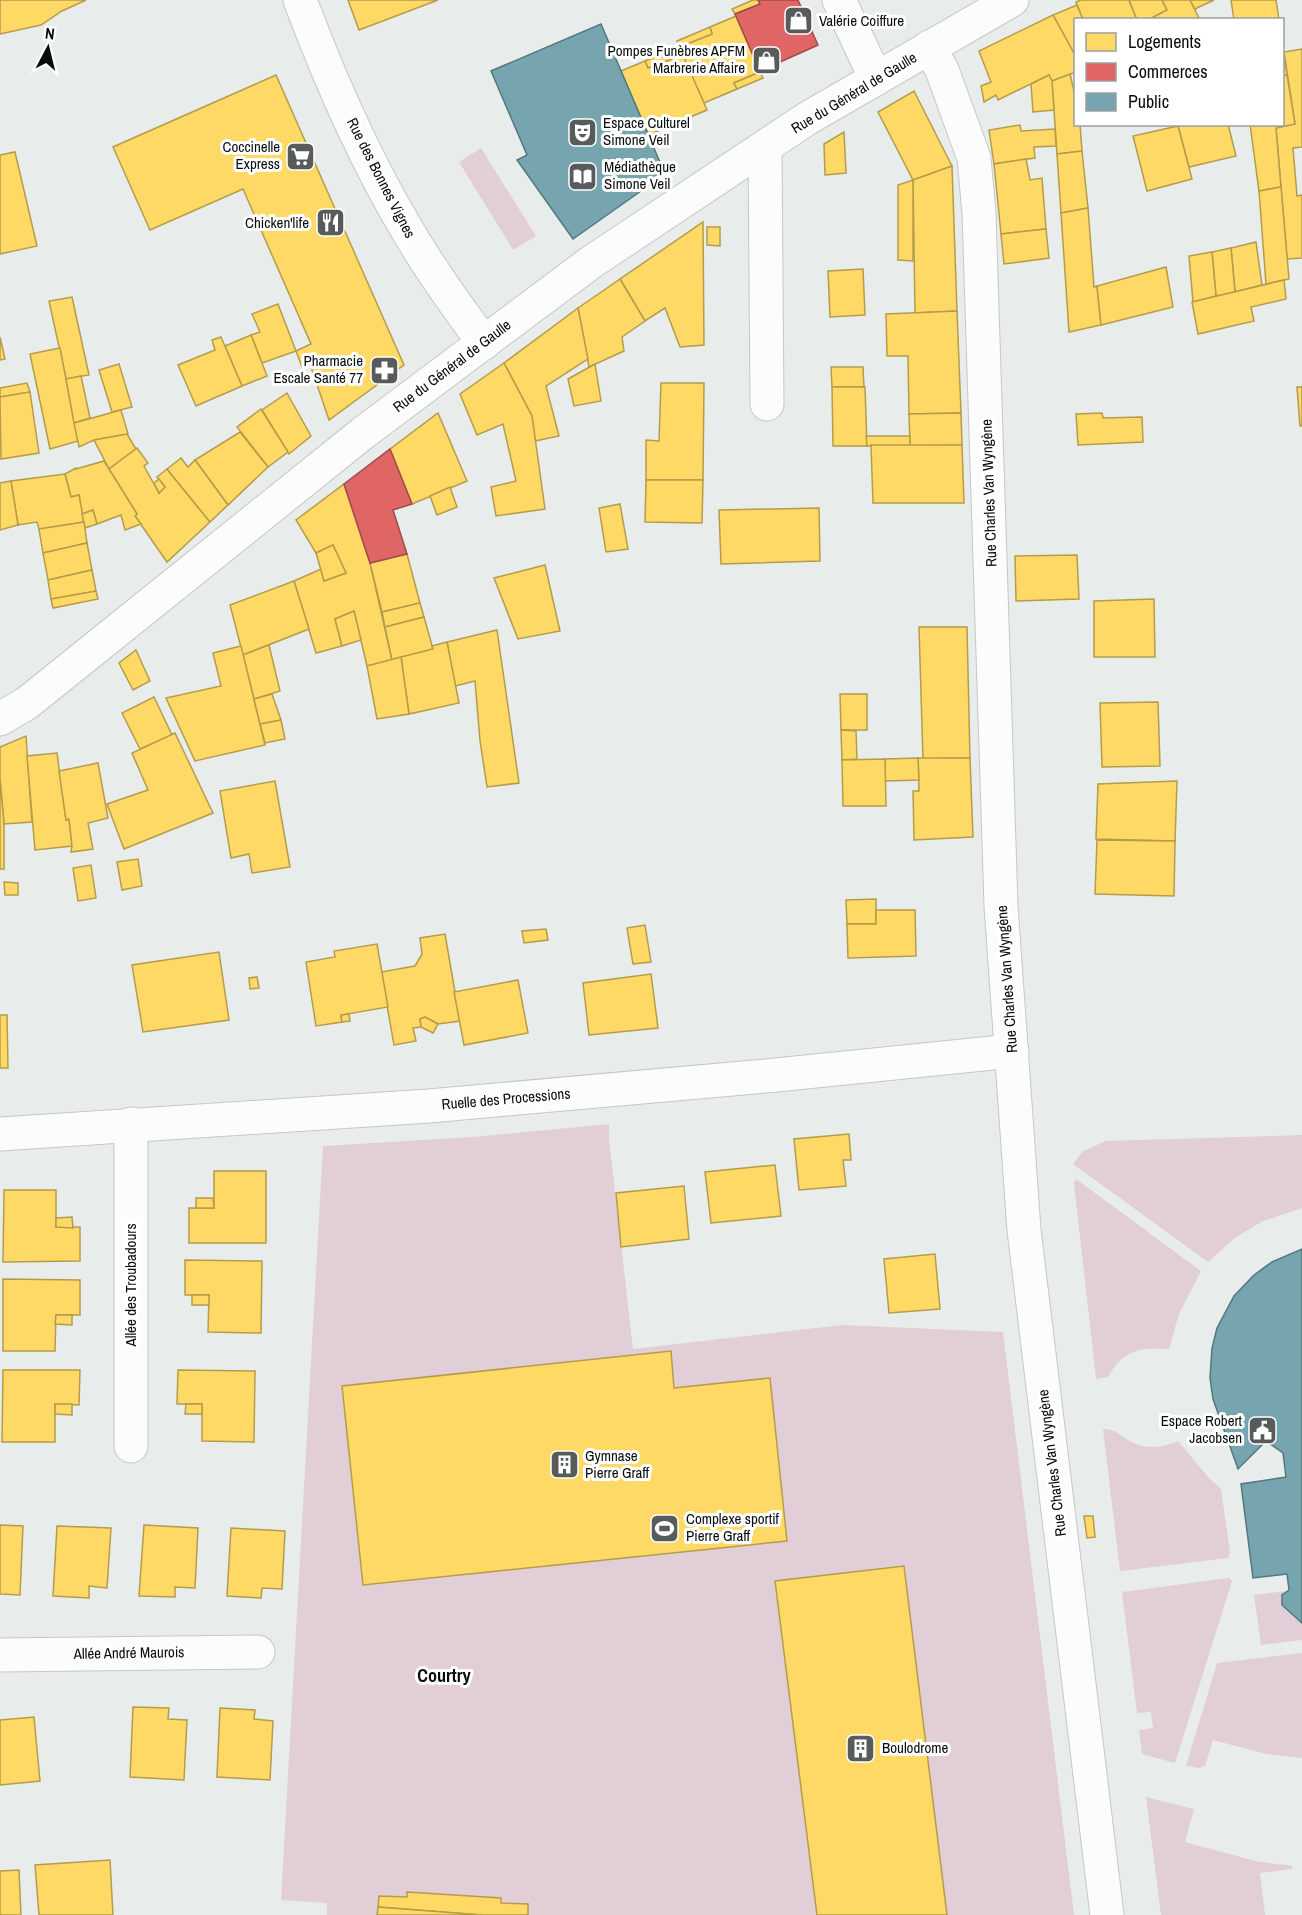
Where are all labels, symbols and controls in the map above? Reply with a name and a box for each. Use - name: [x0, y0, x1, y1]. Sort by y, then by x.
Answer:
- shop icon: Valérie Coiffure: [782, 5, 814, 37]
- place label: Valérie Coiffure: [819, 10, 904, 31]
- north arrow: [18, 18, 78, 78]
- legend: [1074, 18, 1284, 126]
- text: N: [44, 22, 56, 45]
- text: Logements: [1128, 29, 1201, 54]
- place label: Pompes Funèbres APFM Marbrerie Affaire: [608, 40, 745, 78]
- shop icon: Pompes Funèbres APFM Marbrerie Affaire: [750, 44, 782, 76]
- street label: Rue du Général de Gaulle: [787, 47, 921, 138]
- text: Commerces: [1128, 59, 1208, 84]
- text: Public: [1128, 89, 1169, 114]
- place label: Espace Culturel Simone Veil: [603, 112, 690, 150]
- street label: Rue des Bonnes Vignes: [342, 114, 421, 242]
- theatre icon: Espace Culturel Simone Veil: [566, 116, 598, 148]
- place label: Coccinelle Express: [223, 136, 280, 174]
- supermarket icon: Coccinelle Express: [285, 140, 317, 172]
- place label: Médiathèque Simone Veil: [604, 156, 676, 194]
- library icon: Médiathèque Simone Veil: [567, 160, 599, 192]
- restaurant icon: Chicken'life: [314, 207, 346, 239]
- place label: Chicken'life: [245, 212, 309, 233]
- street label: Rue du Général de Gaulle: [388, 314, 515, 417]
- place label: Pharmacie Escale Santé 77: [273, 350, 363, 388]
- pharmacy icon: Pharmacie Escale Santé 77: [368, 354, 400, 386]
- street label: Rue Charles Van Wyngène: [975, 419, 1002, 567]
- street label: Rue Charles Van Wyngène: [991, 904, 1022, 1054]
- street label: Ruelle des Processions: [441, 1082, 571, 1115]
- street label: Allée des Troubadours: [120, 1223, 141, 1348]
- street label: Rue Charles Van Wyngène: [1032, 1388, 1071, 1538]
- place label: Espace Robert Jacobsen: [1161, 1410, 1243, 1448]
- public building icon: Espace Robert Jacobsen: [1247, 1414, 1279, 1446]
- place label: Gymnase Pierre Graff: [585, 1445, 649, 1483]
- building icon: Gymnase Pierre Graff: [548, 1449, 580, 1481]
- place label: Complexe sportif Pierre Graff: [686, 1508, 780, 1546]
- sports icon: Complexe sportif Pierre Graff: [649, 1512, 681, 1544]
- street label: Allée André Maurois: [72, 1641, 185, 1664]
- district label: Courtry: [417, 1663, 471, 1688]
- building icon: Boulodrome: [845, 1732, 877, 1764]
- place label: Boulodrome: [882, 1737, 948, 1758]

